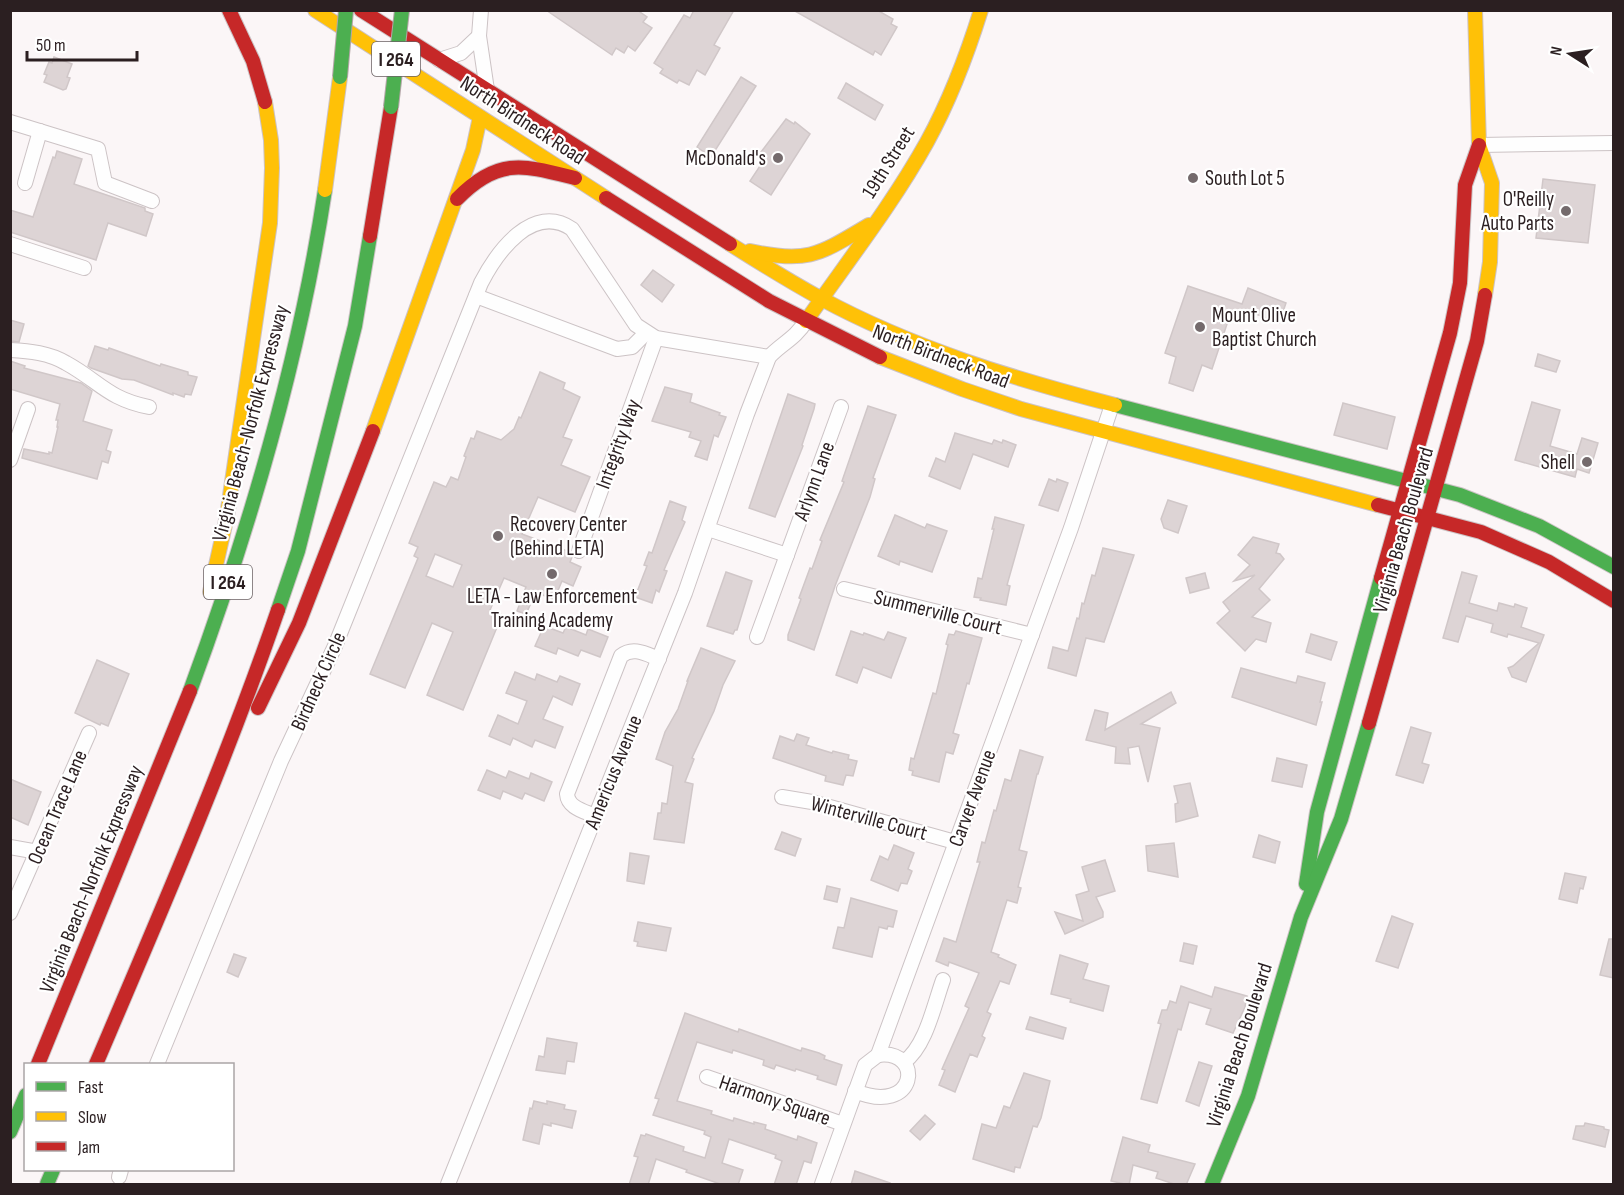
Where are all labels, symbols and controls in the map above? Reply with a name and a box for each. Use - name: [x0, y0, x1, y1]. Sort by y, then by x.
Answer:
- scale bar: [27, 24, 136, 62]
- north arrow: [1540, 24, 1600, 84]
- text: 50 m: [36, 35, 66, 56]
- road number: I 264: [372, 42, 420, 76]
- text: N: [1547, 45, 1567, 57]
- street label: North Birdneck Road: [455, 71, 590, 170]
- street label: 19th Street: [857, 122, 920, 203]
- place label: McDonald's: [686, 146, 766, 171]
- marker: McDonald's: [771, 151, 785, 165]
- place label: South Lot 5: [1205, 166, 1285, 191]
- marker: South Lot 5: [1186, 171, 1200, 185]
- place label: O'Reilly Auto Parts: [1480, 187, 1554, 236]
- marker: O'Reilly Auto Parts: [1559, 204, 1573, 218]
- street label: Virginia Beach-Norfolk Expressway: [207, 302, 294, 544]
- place label: Mount Olive Baptist Church: [1212, 303, 1317, 352]
- street label: North Birdneck Road: [869, 319, 1013, 394]
- marker: Mount Olive Baptist Church: [1193, 320, 1207, 334]
- street label: Integrity Way: [591, 396, 646, 492]
- street label: Arlynn Lane: [788, 438, 840, 525]
- street label: Virginia Beach Boulevard: [1368, 444, 1439, 616]
- place label: Shell: [1541, 450, 1575, 475]
- marker: Shell: [1580, 455, 1594, 469]
- place label: Recovery Center (Behind LETA): [510, 512, 627, 561]
- marker: Recovery Center (Behind LETA): [491, 529, 505, 543]
- road number: I 264: [204, 565, 252, 599]
- marker: LETA - Law Enforcement Training Academy: [545, 567, 559, 581]
- place label: LETA - Law Enforcement Training Academy: [467, 584, 637, 633]
- street label: Summerville Court: [871, 584, 1005, 640]
- street label: Birdneck Circle: [286, 628, 351, 734]
- street label: Americus Avenue: [579, 712, 648, 834]
- street label: Ocean Trace Lane: [22, 746, 93, 868]
- street label: Carver Avenue: [943, 746, 1002, 850]
- street label: Virginia Beach-Norfolk Expressway: [34, 762, 149, 997]
- street label: Winterville Court: [808, 791, 930, 846]
- street label: Virginia Beach Boulevard: [1201, 960, 1278, 1131]
- legend: [24, 1063, 234, 1171]
- street label: Harmony Square: [716, 1070, 834, 1131]
- text: Fast: [78, 1077, 104, 1098]
- text: Slow: [78, 1107, 107, 1128]
- text: Jam: [77, 1137, 100, 1158]

